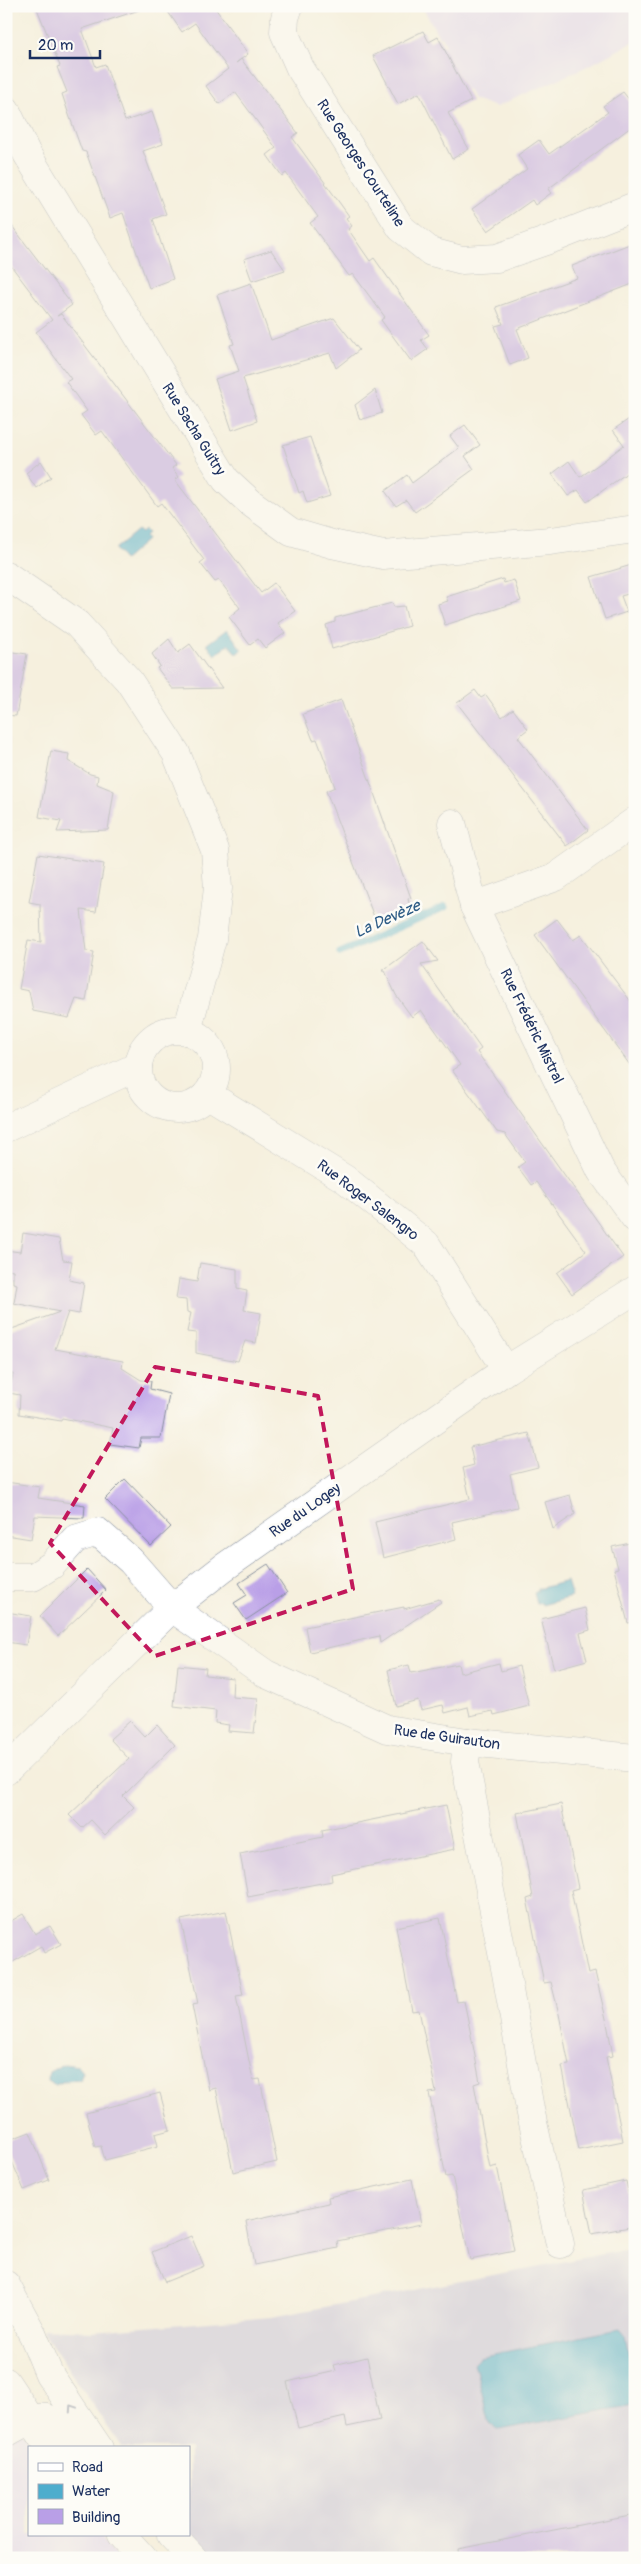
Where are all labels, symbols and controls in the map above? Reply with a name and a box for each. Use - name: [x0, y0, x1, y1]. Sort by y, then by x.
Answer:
- scale bar: [30, 28, 100, 60]
- text: 20 m: [38, 36, 73, 55]
- street label: Rue Georges Courteline: [312, 96, 409, 231]
- street label: Rue Sacha Guitry: [158, 380, 230, 480]
- water label: La Devèze: [351, 895, 425, 942]
- street label: Rue Frédéric Mistral: [495, 966, 568, 1087]
- street label: Rue Roger Salengro: [313, 1156, 422, 1245]
- street label: Rue du Logey: [266, 1479, 345, 1542]
- street label: Rue de Guirauton: [393, 1721, 501, 1754]
- one-way arrow: [69, 2404, 78, 2413]
- legend: [28, 2446, 190, 2536]
- text: Road: [72, 2458, 103, 2477]
- text: Water: [72, 2482, 111, 2501]
- text: Building: [72, 2508, 120, 2527]

